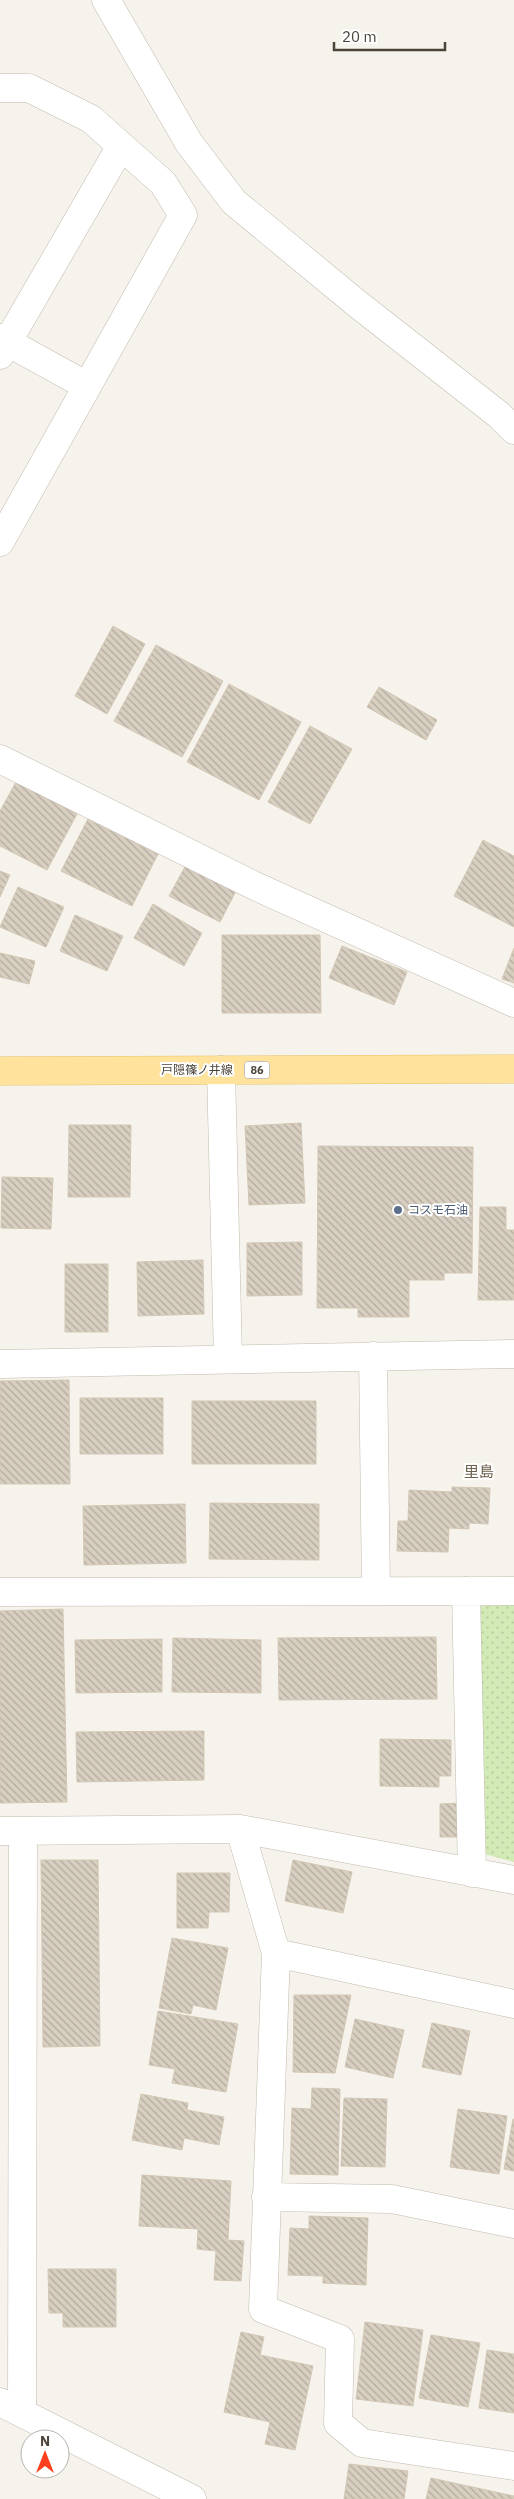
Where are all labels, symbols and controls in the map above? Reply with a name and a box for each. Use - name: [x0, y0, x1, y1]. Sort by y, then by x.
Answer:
- scale bar: [334, 20, 445, 52]
- text: 20 m: [342, 27, 377, 46]
- street label: 戸隠篠ノ井線: [161, 1062, 233, 1077]
- road number: 86: [244, 1062, 270, 1078]
- place label: コスモ石油: [408, 1202, 468, 1217]
- marker: コスモ石油: [392, 1204, 404, 1216]
- district label: 里島: [464, 1462, 494, 1481]
- north arrow: [20, 2429, 70, 2479]
- text: N: [40, 2432, 50, 2450]

